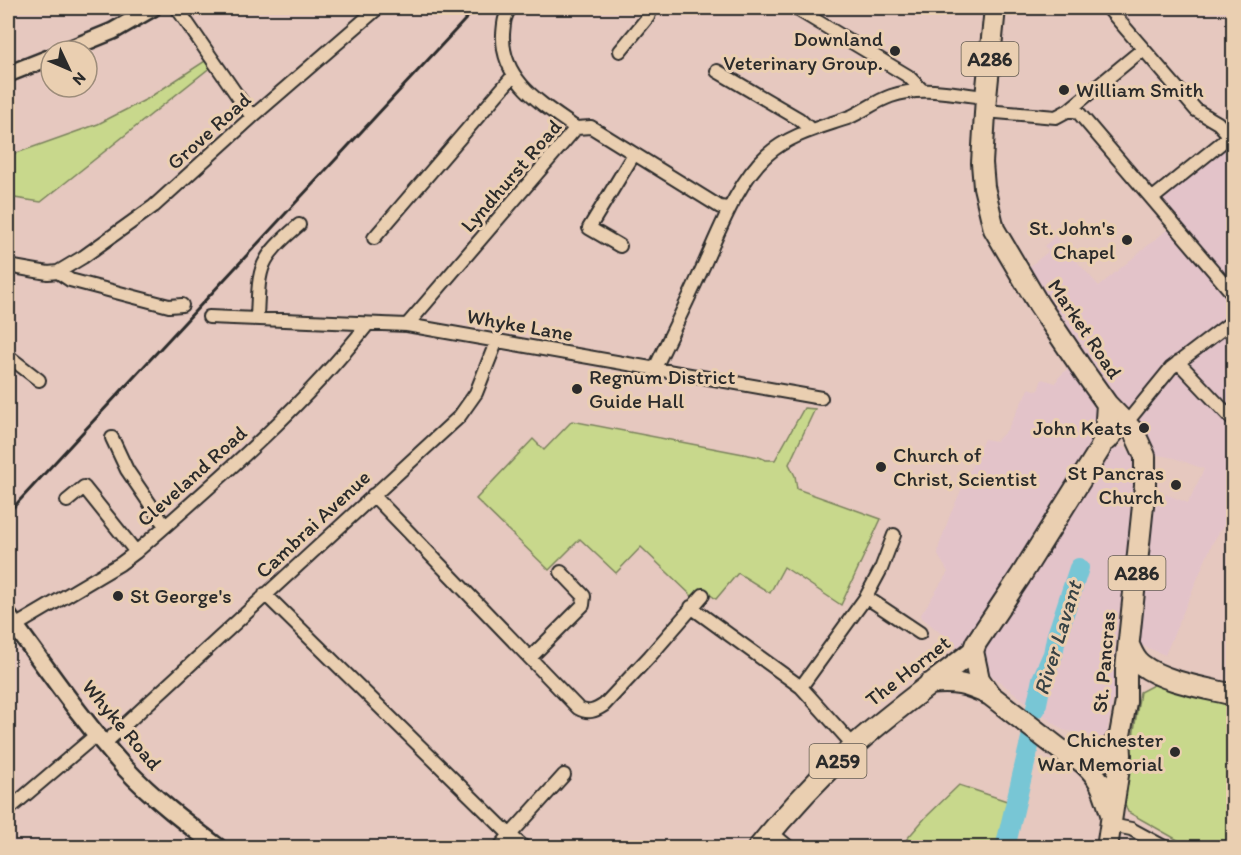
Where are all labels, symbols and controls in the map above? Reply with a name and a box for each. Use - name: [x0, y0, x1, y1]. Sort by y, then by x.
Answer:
- place label: Downland Veterinary Group.: [723, 26, 883, 75]
- north arrow: [39, 39, 99, 99]
- road number: A286: [962, 42, 1018, 76]
- marker: Downland Veterinary Group.: [888, 44, 902, 58]
- text: N: [69, 69, 90, 90]
- place label: William Smith: [1076, 77, 1204, 102]
- marker: William Smith: [1057, 83, 1071, 97]
- street label: Grove Road: [162, 86, 256, 175]
- street label: Lyndhurst Road: [455, 114, 566, 237]
- place label: St. John's Chapel: [1029, 215, 1115, 264]
- marker: St. John's Chapel: [1120, 233, 1134, 247]
- street label: Market Road: [1043, 274, 1128, 384]
- street label: Whyke Lane: [465, 303, 575, 346]
- place label: Regnum District Guide Hall: [589, 364, 735, 413]
- marker: Regnum District Guide Hall: [570, 382, 584, 396]
- place label: John Keats: [1033, 415, 1132, 440]
- street label: Cleveland Road: [132, 419, 252, 531]
- marker: John Keats: [1137, 421, 1151, 435]
- place label: Church of Christ, Scientist: [893, 442, 1037, 491]
- marker: Church of Christ, Scientist: [874, 460, 888, 474]
- place label: St Pancras Church: [1068, 460, 1165, 509]
- street label: Cambrai Avenue: [250, 464, 375, 583]
- marker: St Pancras Church: [1169, 478, 1183, 492]
- road number: A286: [1108, 556, 1166, 590]
- water label: River Lavant: [1027, 576, 1088, 698]
- place label: St George's: [130, 583, 232, 608]
- marker: St George's: [111, 589, 125, 603]
- street label: St. Pancras: [1087, 610, 1120, 714]
- street label: The Hornet: [860, 630, 955, 712]
- street label: Whyke Road: [77, 674, 168, 775]
- place label: Chichester War Memorial: [1037, 727, 1164, 776]
- road number: A259: [810, 744, 866, 778]
- marker: Chichester War Memorial: [1168, 745, 1182, 759]

